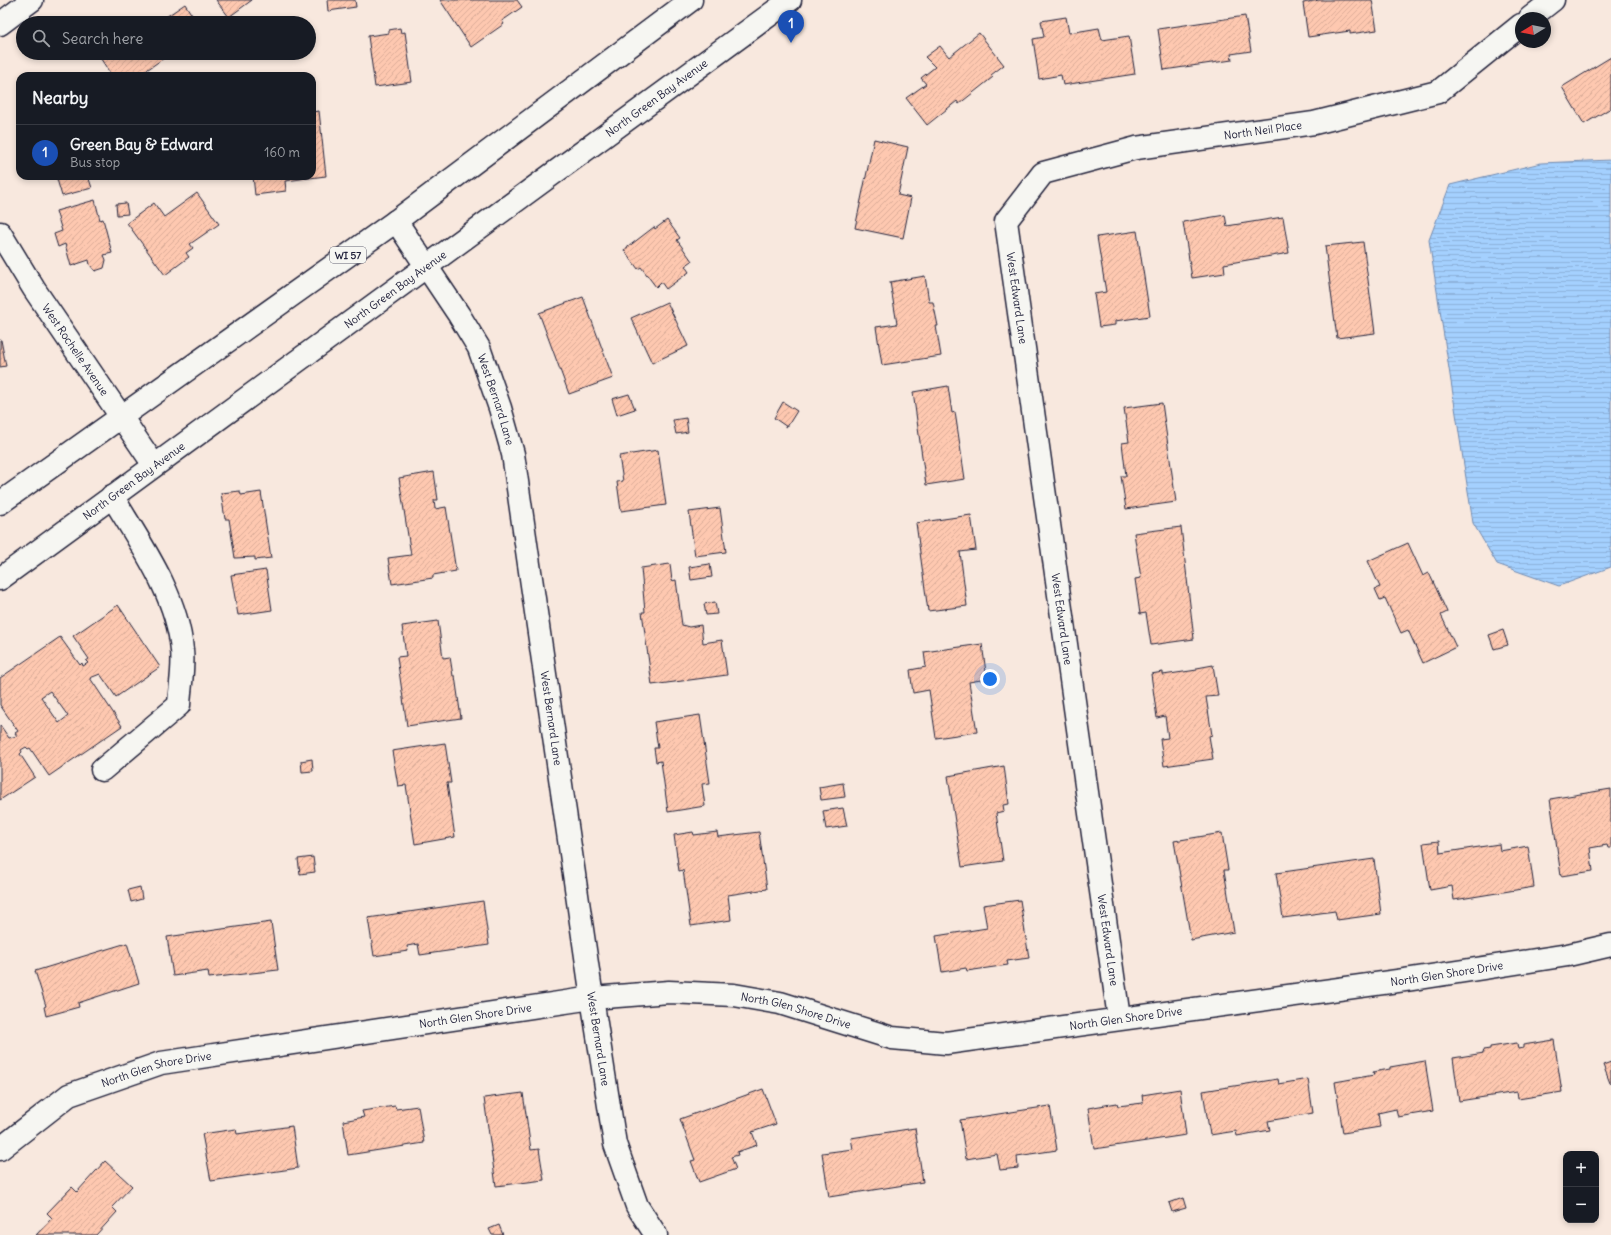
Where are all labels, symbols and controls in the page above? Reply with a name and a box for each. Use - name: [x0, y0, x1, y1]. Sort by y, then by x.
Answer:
- pin: 1: [778, 10, 804, 43]
- north arrow: [1515, 12, 1551, 48]
- search box: [16, 16, 316, 60]
- icon: search: [30, 27, 52, 49]
- text: Search here: [62, 29, 143, 48]
- street label: North Green Bay Avenue: [603, 56, 710, 140]
- text: Nearby: [32, 87, 88, 109]
- street label: North Neil Place: [1223, 118, 1303, 143]
- text: Green Bay & Edward: [70, 135, 213, 154]
- text: 1: [42, 144, 48, 161]
- text: 160 m: [264, 144, 300, 161]
- text: Bus stop: [70, 154, 120, 171]
- road number: WI 57: [330, 247, 366, 263]
- street label: North Green Bay Avenue: [341, 247, 449, 331]
- street label: West Edward Lane: [1004, 251, 1030, 345]
- street label: West Rochelle Avenue: [39, 301, 112, 398]
- street label: West Bernard Lane: [475, 352, 517, 447]
- street label: North Green Bay Avenue: [80, 439, 188, 523]
- street label: West Edward Lane: [1049, 572, 1075, 666]
- your location: [980, 669, 1000, 689]
- street label: West Bernard Lane: [538, 670, 565, 766]
- street label: West Edward Lane: [1095, 893, 1121, 987]
- street label: North Glen Shore Drive: [1390, 958, 1504, 989]
- street label: North Glen Shore Drive: [740, 989, 853, 1032]
- street label: West Bernard Lane: [584, 991, 613, 1087]
- street label: North Glen Shore Drive: [418, 1000, 533, 1031]
- street label: North Glen Shore Drive: [1069, 1004, 1183, 1033]
- street label: North Glen Shore Drive: [99, 1048, 212, 1090]
- map controls: [1563, 1151, 1599, 1223]
- button: +: [1563, 1151, 1599, 1187]
- button: −: [1563, 1187, 1599, 1223]

